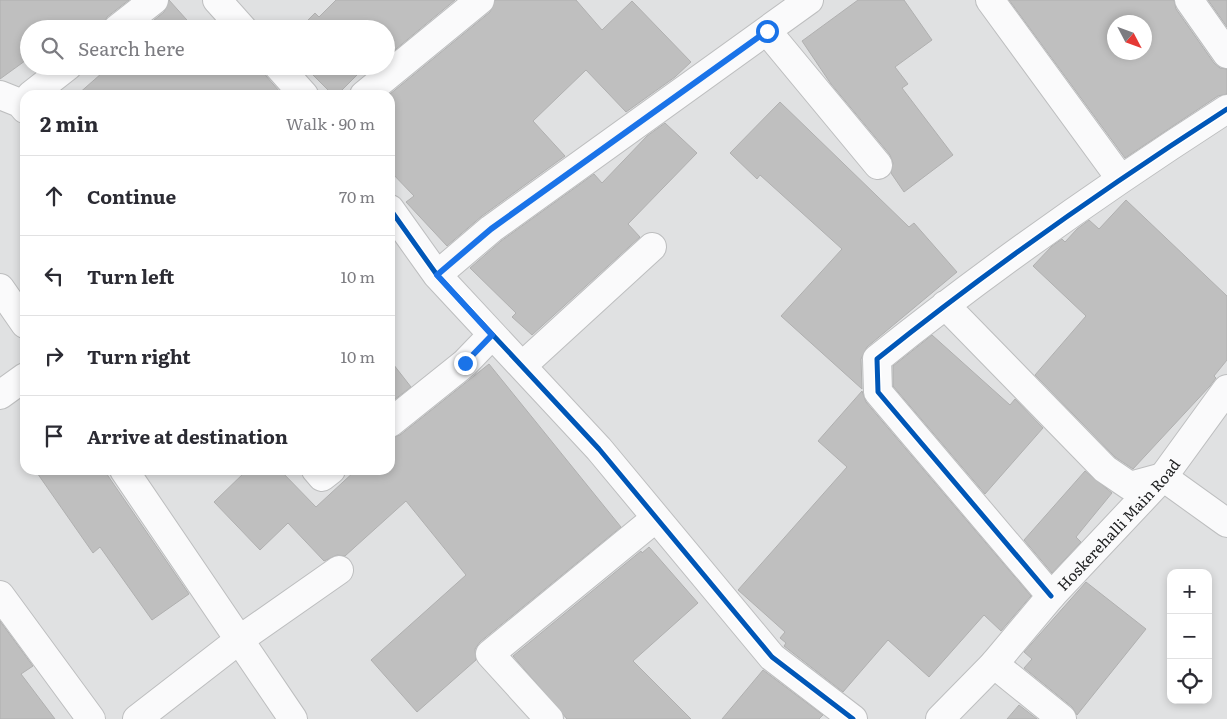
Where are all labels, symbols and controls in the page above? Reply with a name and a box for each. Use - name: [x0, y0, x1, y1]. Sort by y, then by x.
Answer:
- north arrow: [1107, 15, 1152, 60]
- search box: [20, 20, 395, 75]
- route start: [756, 20, 779, 43]
- icon: search: [38, 34, 66, 62]
- text: Search here: [78, 34, 185, 62]
- text: 2 min: [40, 107, 99, 138]
- text: Walk · 90 m: [286, 111, 375, 135]
- icon: ahead: [40, 182, 68, 210]
- text: Continue: [87, 182, 176, 210]
- text: 70 m: [339, 184, 375, 208]
- icon: left: [40, 262, 68, 290]
- text: Turn left: [87, 262, 174, 290]
- text: 10 m: [341, 264, 375, 288]
- icon: right: [40, 342, 68, 370]
- text: Turn right: [87, 342, 191, 370]
- text: 10 m: [341, 344, 375, 368]
- route end: [454, 352, 477, 375]
- icon: arrive: [40, 422, 68, 450]
- text: Arrive at destination: [87, 422, 288, 450]
- street label: Hoskerehalli Main Road: [1051, 453, 1185, 595]
- map controls: [1167, 569, 1212, 704]
- button: +: [1167, 569, 1212, 614]
- button: −: [1167, 614, 1212, 659]
- button: locate: [1167, 659, 1212, 704]

